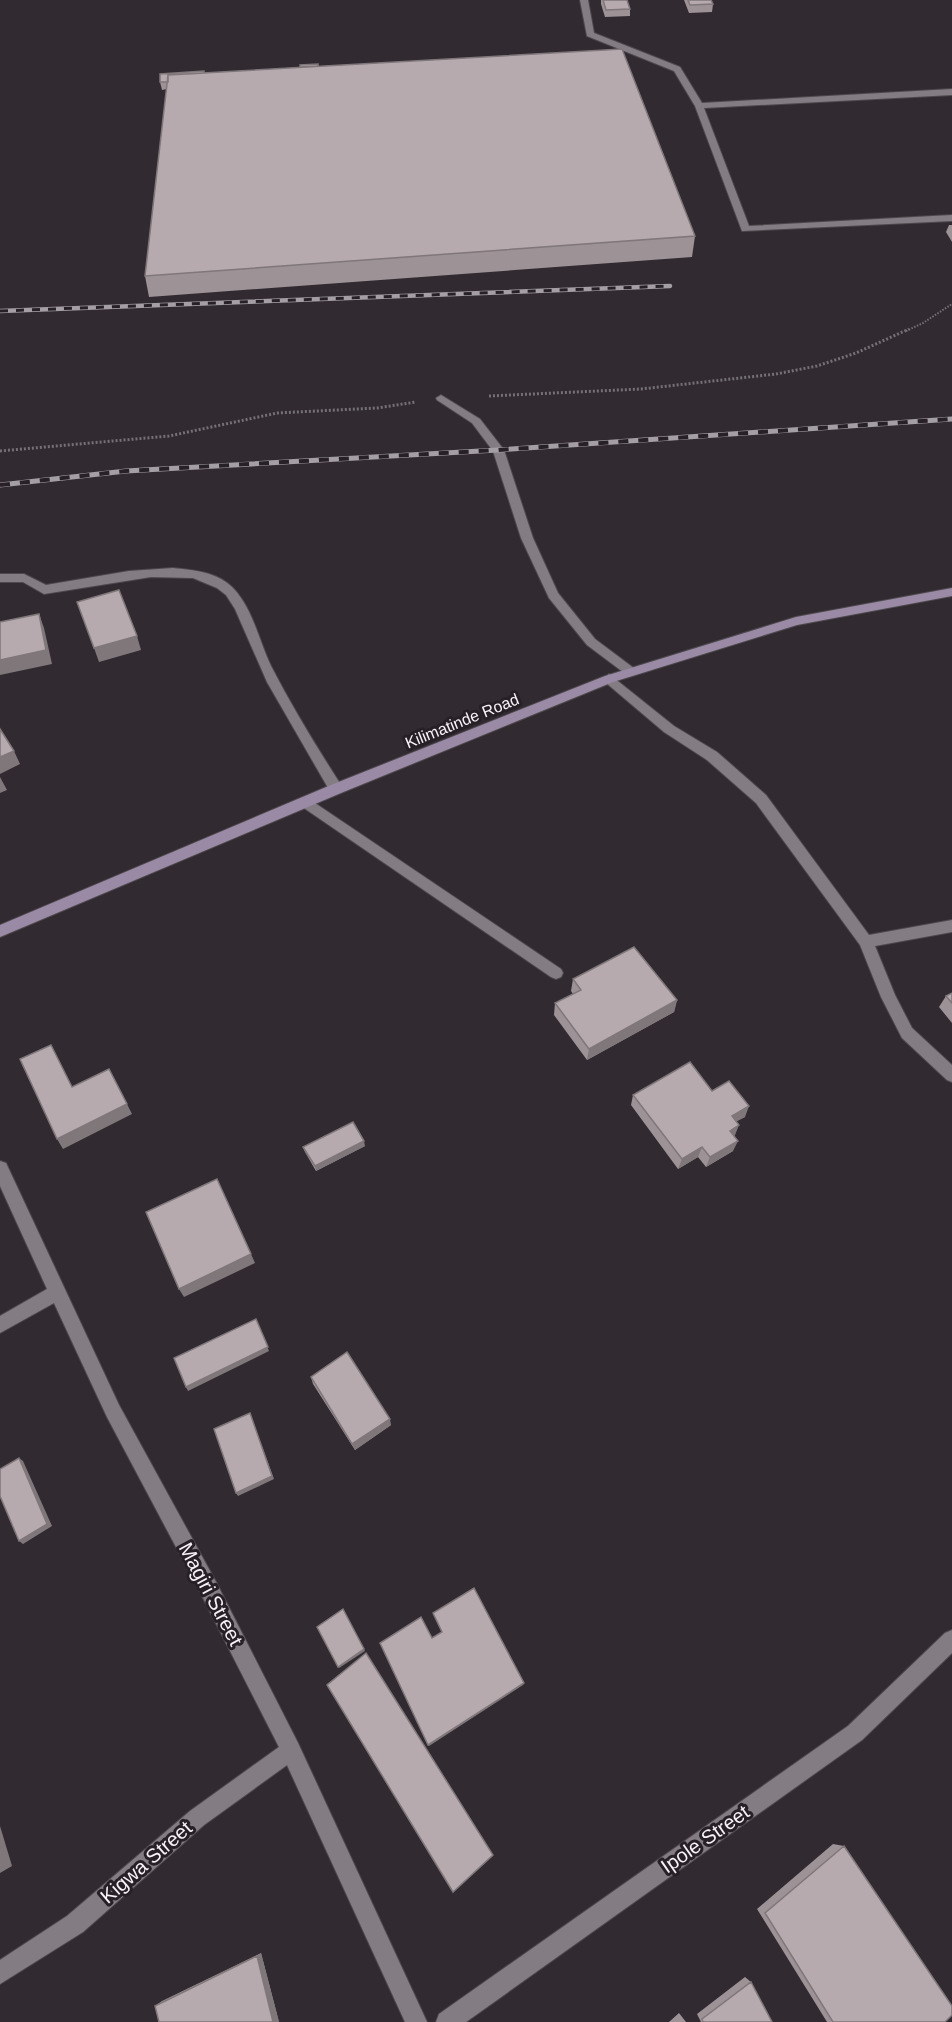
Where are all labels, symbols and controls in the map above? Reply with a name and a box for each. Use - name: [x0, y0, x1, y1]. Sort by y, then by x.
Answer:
- street label: Kilimatinde Road: [403, 690, 521, 752]
- street label: Magiri Street: [175, 1539, 248, 1650]
- street label: Ipole Street: [657, 1800, 754, 1877]
- street label: Kigwa Street: [96, 1816, 196, 1907]

